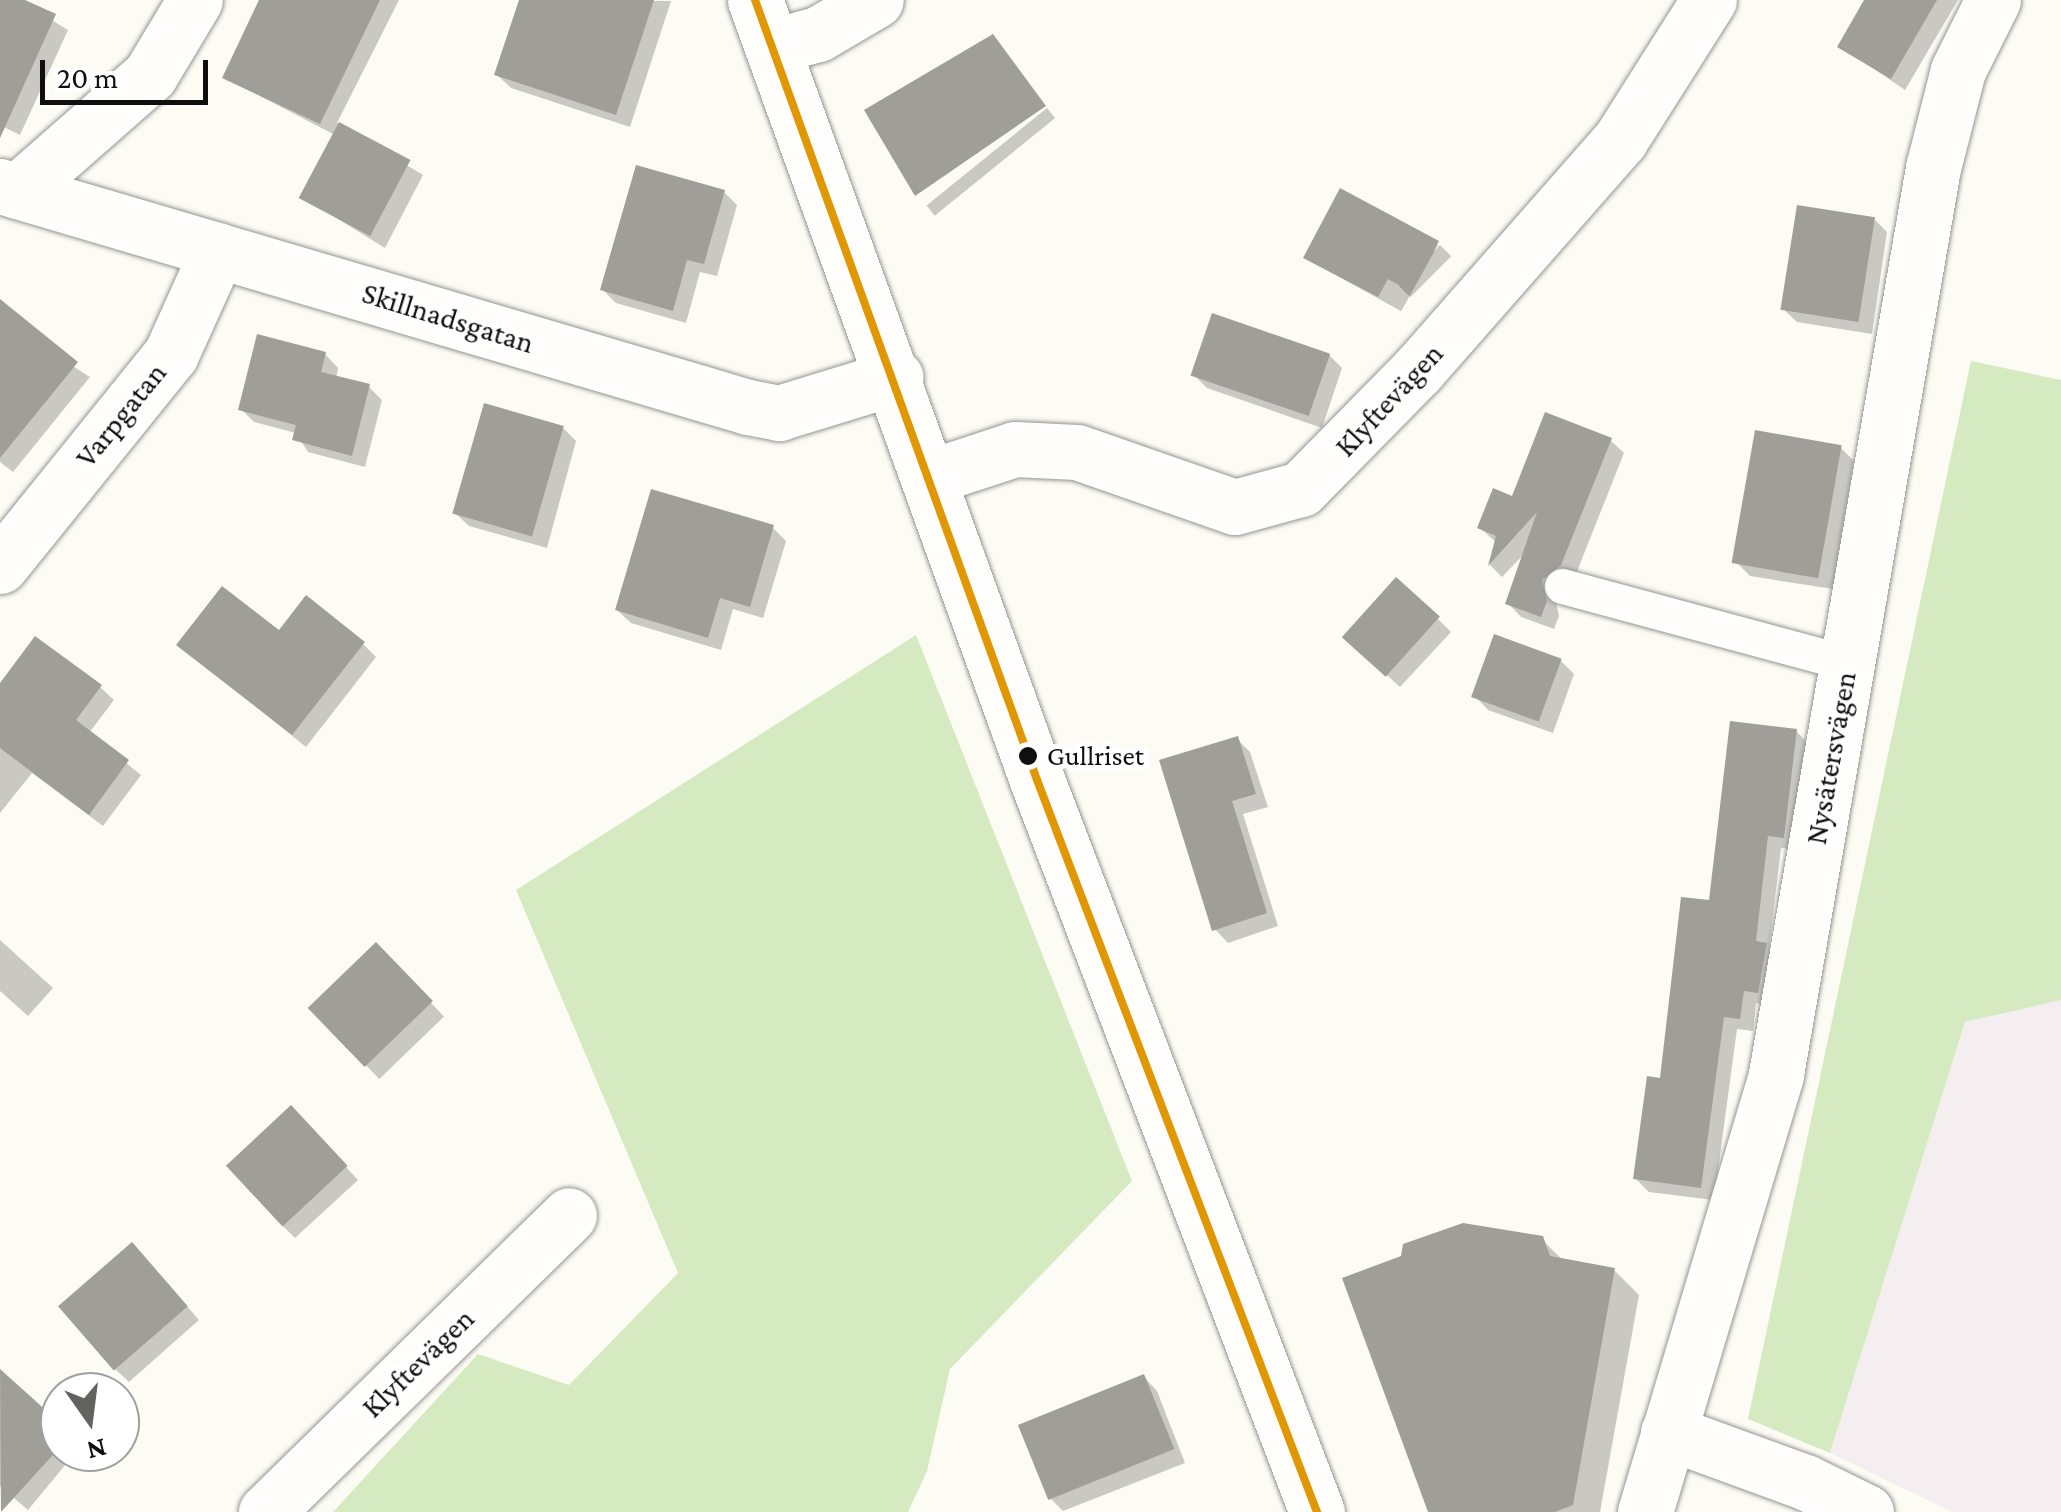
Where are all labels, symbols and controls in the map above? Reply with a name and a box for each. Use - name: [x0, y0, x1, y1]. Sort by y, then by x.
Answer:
- scale bar: [45, 40, 212, 102]
- text: 20 m: [57, 61, 118, 94]
- street label: Skillnadsgatan: [358, 275, 538, 361]
- street label: Klyftevägen: [1327, 336, 1451, 464]
- street label: Varpgatan: [68, 355, 174, 475]
- street label: Nysätersvägen: [1798, 669, 1864, 847]
- place label: Gullriset: [1047, 739, 1144, 773]
- marker: Gullriset: [1018, 746, 1038, 766]
- street label: Klyftevägen: [354, 1301, 482, 1425]
- north arrow: [40, 1372, 140, 1472]
- text: N: [84, 1432, 110, 1467]

